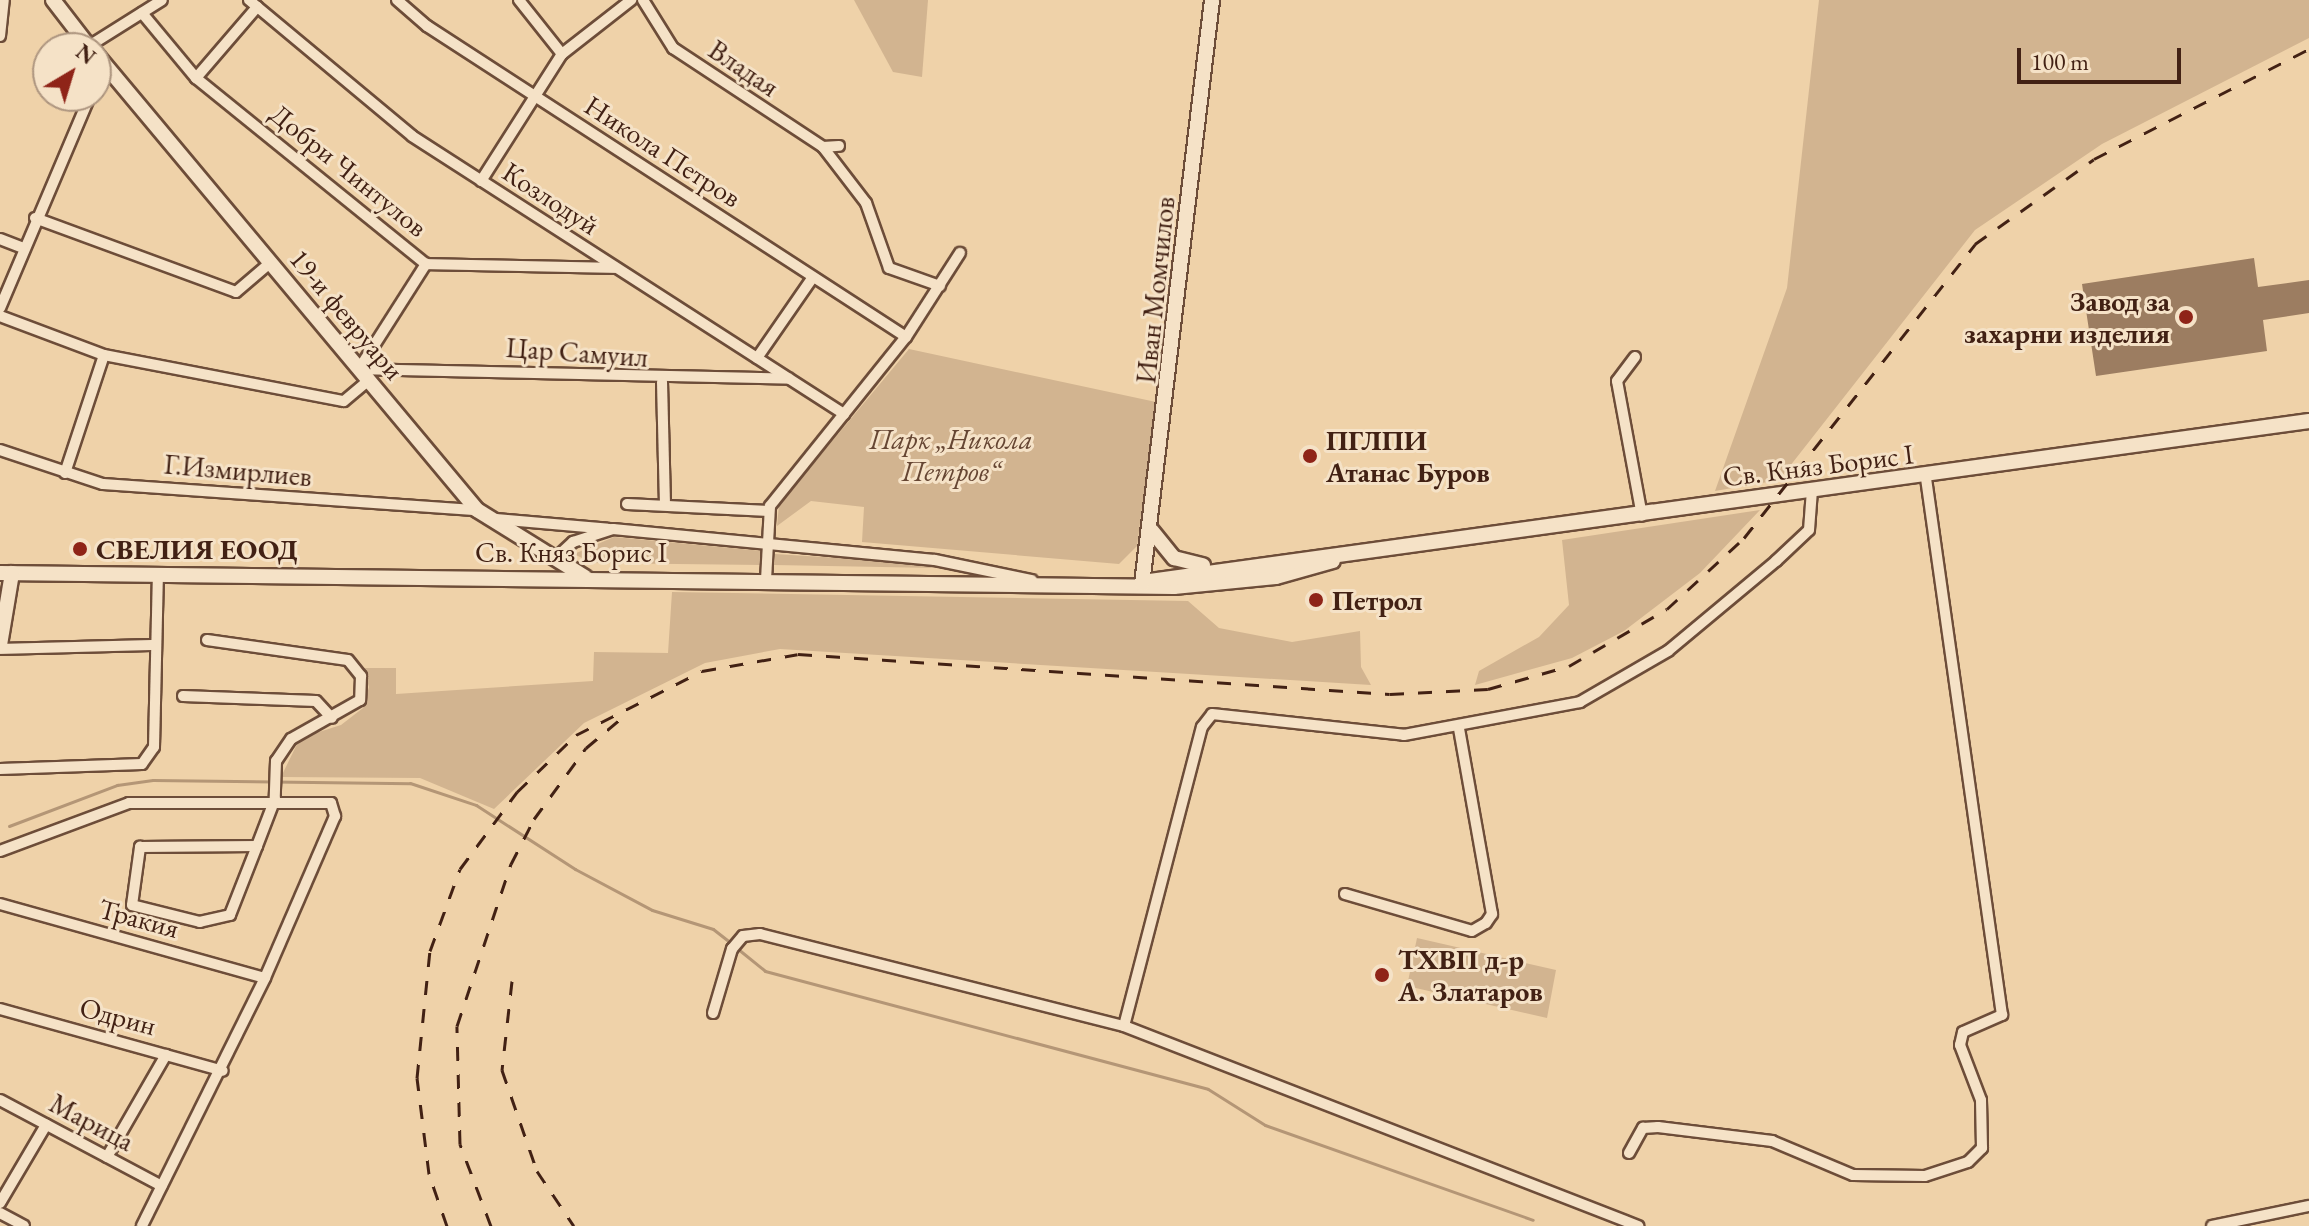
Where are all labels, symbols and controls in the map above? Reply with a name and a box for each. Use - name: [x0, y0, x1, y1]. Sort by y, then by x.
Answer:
- north arrow: [32, 32, 112, 112]
- street label: Владая: [702, 32, 786, 104]
- scale bar: [2021, 32, 2185, 82]
- text: N: [70, 37, 102, 71]
- text: 100 m: [2031, 46, 2089, 77]
- street label: Никола Петров: [579, 88, 747, 214]
- street label: Добри Чинтулов: [264, 96, 434, 244]
- street label: Козлодуй: [497, 154, 605, 242]
- street label: Иван Момчилов: [1128, 195, 1182, 385]
- street label: 19-и февруари: [283, 242, 411, 386]
- place label: Завод за захарни изделия: [1964, 284, 2170, 350]
- marker: Завод за захарни изделия: [2177, 308, 2195, 326]
- street label: Цар Самуил: [505, 330, 649, 374]
- park label: Парк „Никола Петров“: [869, 422, 1033, 488]
- place label: ПГЛПИ Атанас Буров: [1326, 423, 1490, 489]
- street label: Св. Княз Борис I: [1721, 437, 1915, 493]
- street label: Г.Измирлиев: [163, 447, 313, 493]
- marker: ПГЛПИ Атанас Буров: [1301, 447, 1319, 465]
- place label: СВЕЛИЯ ЕООД: [96, 532, 298, 566]
- street label: Св. Княз Борис I: [475, 535, 667, 569]
- marker: СВЕЛИЯ ЕООД: [71, 540, 89, 558]
- place label: Петрол: [1332, 583, 1423, 617]
- marker: Петрол: [1307, 591, 1325, 609]
- street label: Тракия: [95, 891, 183, 945]
- place label: ТХВП д-р А. Златаров: [1398, 942, 1543, 1008]
- marker: ТХВП д-р А. Златаров: [1373, 966, 1391, 984]
- street label: Одрин: [76, 990, 160, 1042]
- street label: Марица: [44, 1086, 140, 1158]

